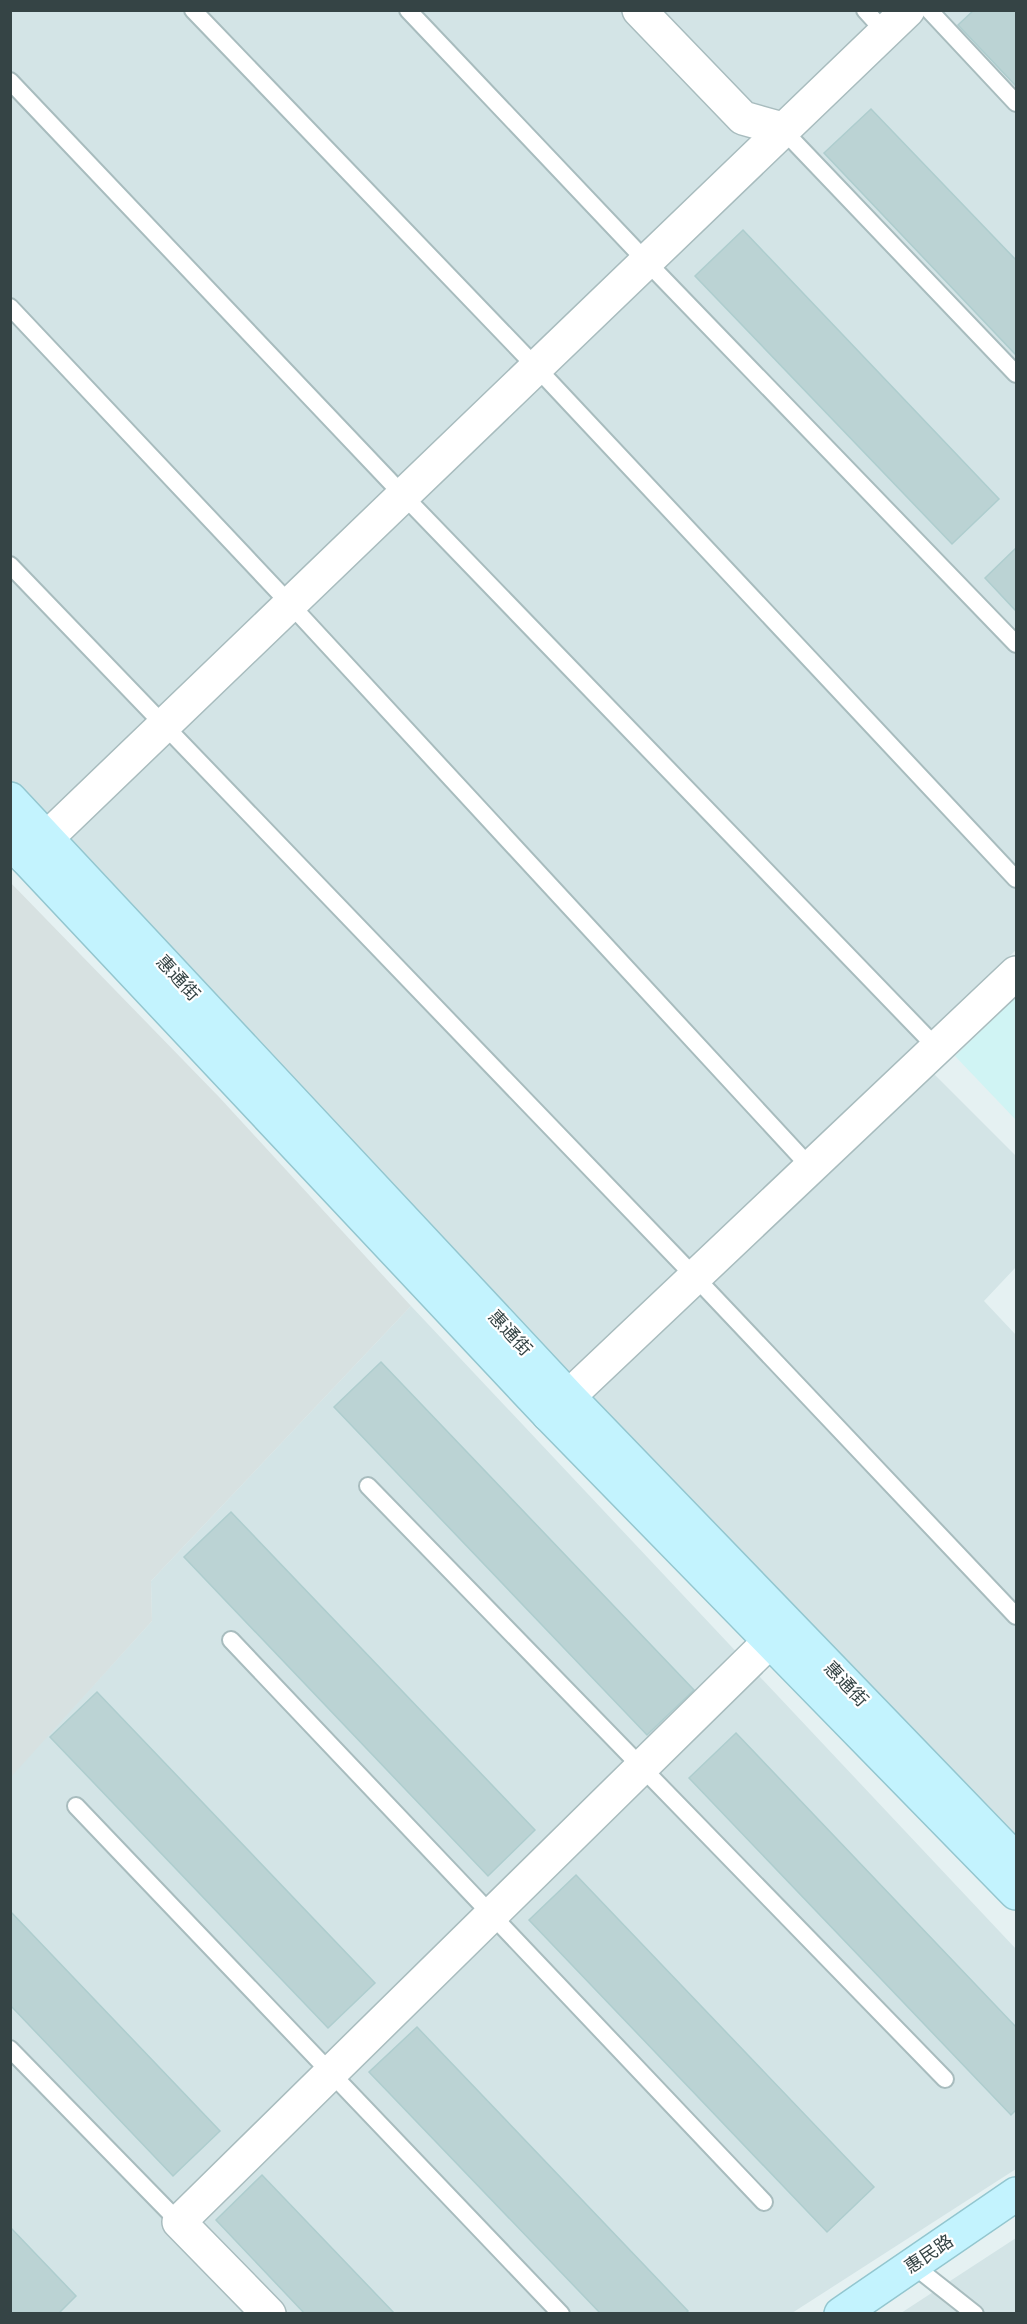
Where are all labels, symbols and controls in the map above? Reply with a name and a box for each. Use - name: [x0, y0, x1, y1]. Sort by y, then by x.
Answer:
- street label: 惠通街: [152, 951, 204, 1005]
- street label: 惠通街: [484, 1306, 536, 1360]
- street label: 惠通街: [820, 1658, 872, 1710]
- street label: 惠民路: [901, 2231, 957, 2277]

